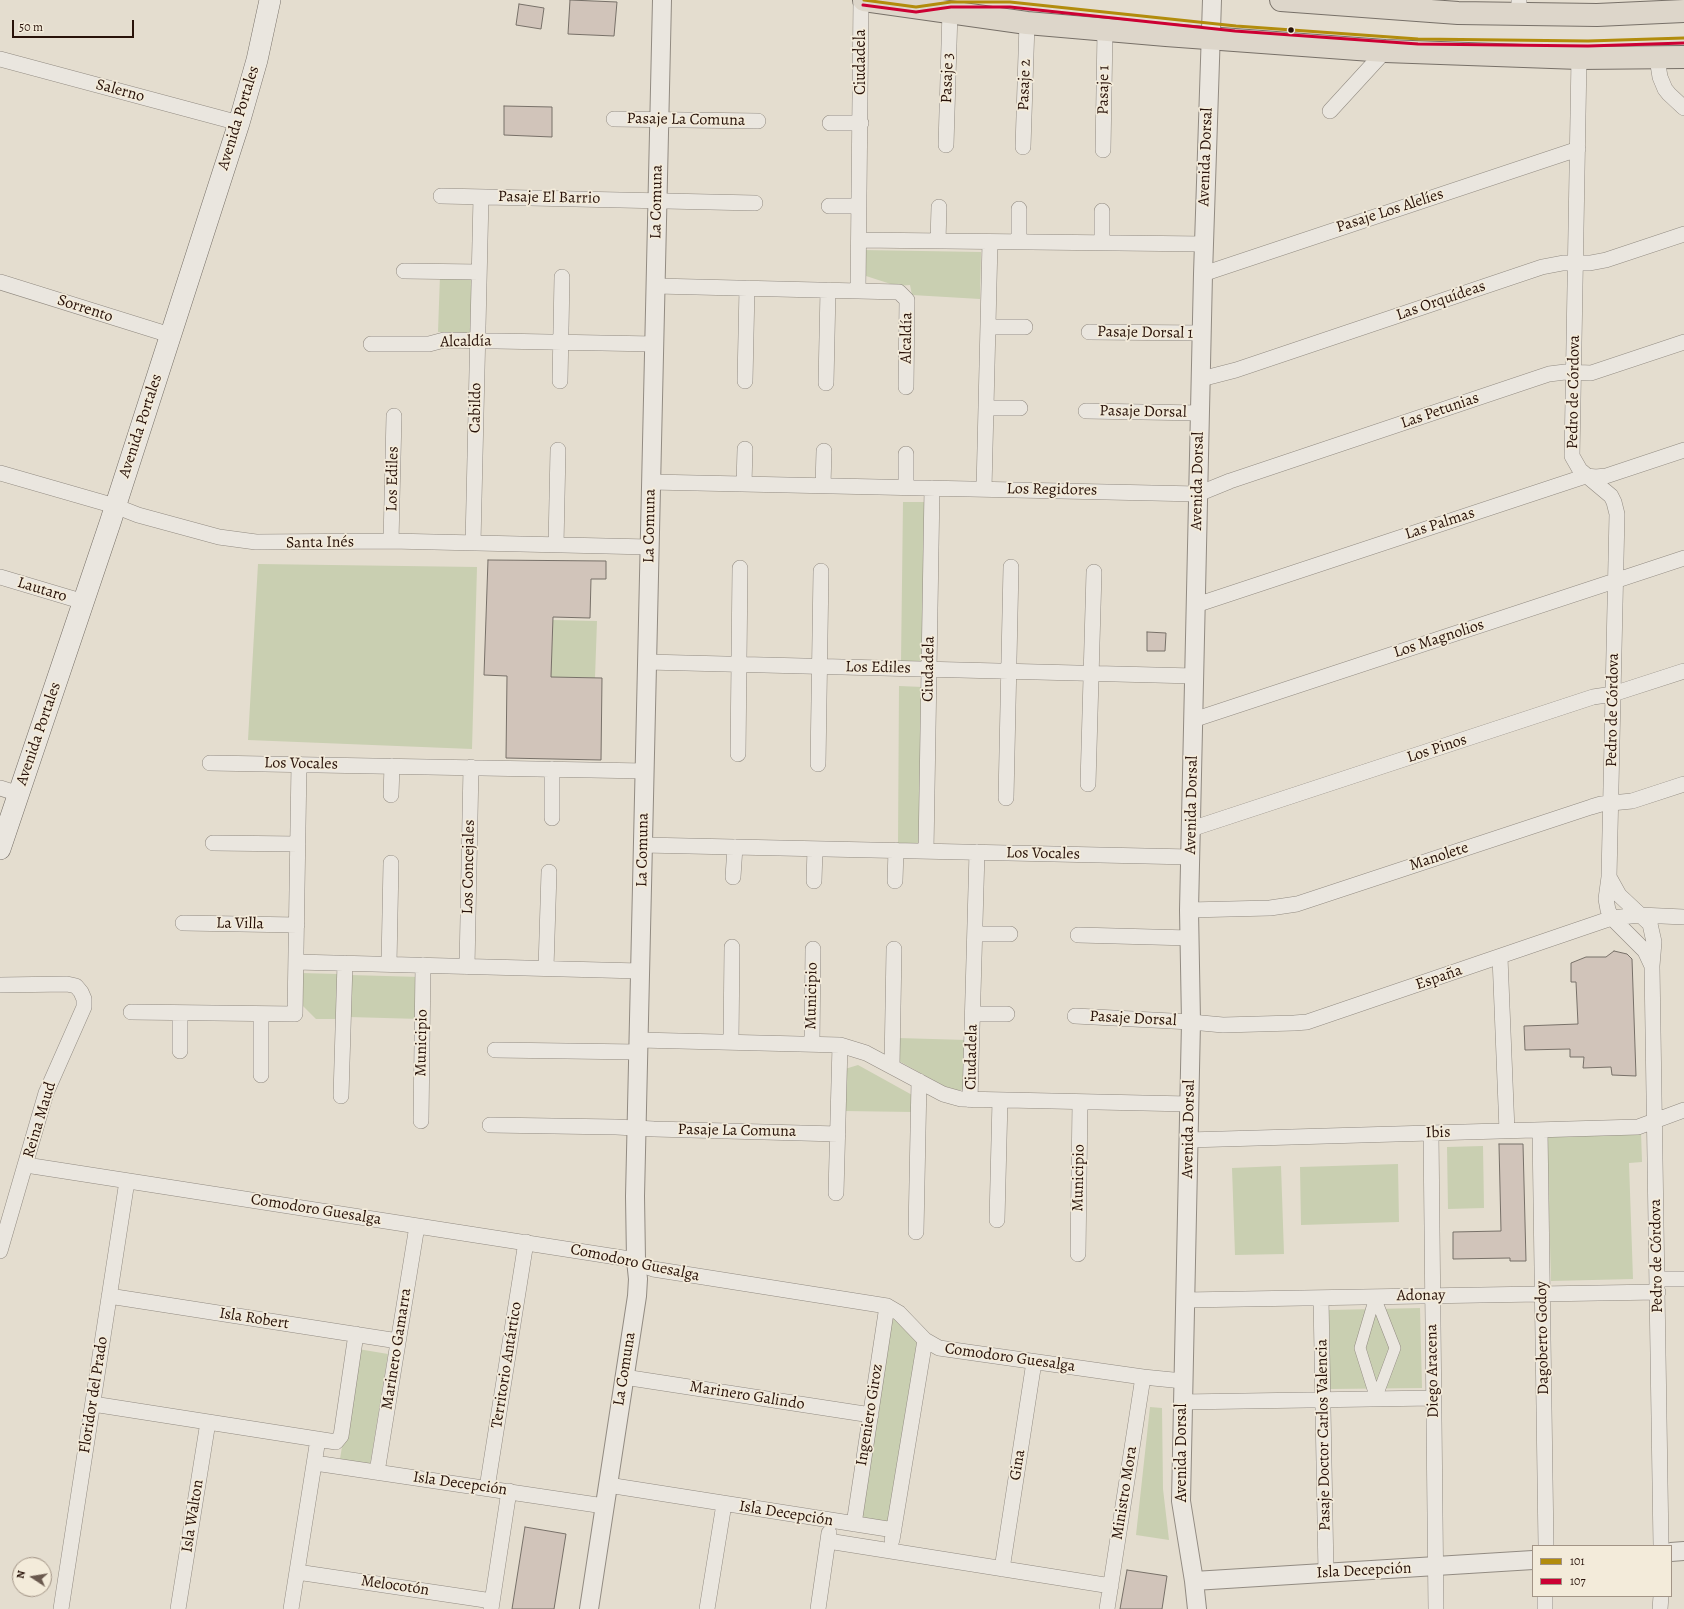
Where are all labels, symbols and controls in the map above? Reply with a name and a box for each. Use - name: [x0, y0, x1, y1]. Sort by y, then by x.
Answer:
- scale bar: [14, 12, 136, 38]
- text: 50 m: [19, 19, 43, 35]
- unlabelled marker: [1286, 25, 1296, 35]
- street label: Ciudadela: [851, 29, 871, 95]
- street label: Pasaje 3: [938, 52, 958, 104]
- street label: Pasaje 2: [1015, 59, 1035, 111]
- street label: Avenida Portales: [214, 64, 264, 172]
- street label: Pasaje 1: [1094, 65, 1114, 115]
- street label: Salerno: [94, 75, 146, 107]
- street label: Avenida Dorsal: [1195, 107, 1217, 207]
- street label: Pasaje La Comuna: [626, 109, 746, 131]
- street label: La Comuna: [647, 165, 667, 239]
- street label: Pasaje Los Alelíes: [1334, 185, 1446, 237]
- street label: Pasaje El Barrio: [498, 188, 600, 208]
- street label: Las Orquídeas: [1394, 277, 1488, 325]
- street label: Sorrento: [55, 291, 115, 327]
- street label: Alcaldía: [897, 312, 917, 364]
- street label: Pasaje Dorsal 1: [1097, 323, 1193, 343]
- street label: Alcaldía: [440, 332, 492, 352]
- street label: Pedro de Córdova: [1563, 335, 1585, 449]
- street label: Avenida Portales: [115, 372, 167, 480]
- street label: Cabildo: [466, 383, 486, 433]
- street label: Las Petunias: [1398, 389, 1482, 433]
- street label: Pasaje Dorsal: [1099, 402, 1187, 422]
- street label: Avenida Dorsal: [1188, 431, 1208, 531]
- street label: Los Ediles: [383, 446, 403, 512]
- street label: Los Regidores: [1007, 480, 1097, 500]
- street label: La Comuna: [640, 489, 660, 563]
- street label: Las Palmas: [1403, 504, 1477, 544]
- street label: Santa Inés: [286, 533, 354, 553]
- street label: Lautaro: [15, 573, 69, 607]
- street label: Los Magnolios: [1391, 615, 1487, 663]
- street label: Ciudadela: [919, 636, 939, 702]
- street label: Pedro de Córdova: [1602, 653, 1624, 767]
- street label: Los Ediles: [845, 658, 911, 678]
- street label: Avenida Portales: [12, 680, 66, 788]
- street label: Los Pinos: [1405, 730, 1469, 768]
- street label: Los Vocales: [264, 754, 338, 774]
- street label: Avenida Dorsal: [1182, 755, 1202, 855]
- street label: La Comuna: [633, 813, 653, 887]
- street label: Los Concejales: [459, 819, 479, 915]
- street label: Manolete: [1407, 838, 1471, 876]
- street label: Los Vocales: [1006, 844, 1080, 864]
- street label: La Villa: [216, 914, 264, 934]
- street label: España: [1413, 961, 1465, 995]
- street label: Municipio: [802, 962, 822, 1030]
- street label: Pasaje Dorsal: [1089, 1007, 1177, 1031]
- street label: Municipio: [412, 1009, 432, 1077]
- street label: Ciudadela: [962, 1024, 982, 1090]
- street label: Avenida Dorsal: [1179, 1079, 1199, 1179]
- street label: Reina Maud: [19, 1080, 61, 1160]
- street label: Pasaje La Comuna: [677, 1120, 797, 1142]
- street label: Ibis: [1425, 1123, 1451, 1143]
- street label: Municipio: [1069, 1144, 1089, 1212]
- street label: Comodoro Guesalga: [249, 1190, 383, 1230]
- street label: Pedro de Córdova: [1646, 1199, 1668, 1313]
- street label: Comodoro Guesalga: [569, 1240, 701, 1286]
- street label: Dagoberto Godoy: [1532, 1281, 1554, 1395]
- street label: Adonay: [1396, 1286, 1446, 1306]
- street label: Marinero Gamarra: [378, 1287, 416, 1411]
- street label: Territorio Antártico: [488, 1300, 526, 1430]
- street label: Isla Robert: [218, 1304, 290, 1334]
- street label: Diego Aracena: [1423, 1324, 1443, 1418]
- street label: La Comuna: [610, 1331, 640, 1407]
- street label: Floridor del Prado: [75, 1335, 113, 1455]
- street label: Comodoro Guesalga: [943, 1339, 1077, 1377]
- street label: Pasaje Doctor Carlos Valencia: [1313, 1339, 1335, 1531]
- street label: Ingeniero Giroz: [852, 1362, 888, 1468]
- street label: Marinero Galindo: [688, 1377, 806, 1415]
- street label: Avenida Dorsal: [1172, 1404, 1192, 1502]
- street label: Ministro Mora: [1108, 1445, 1142, 1541]
- street label: Gina: [1006, 1448, 1030, 1482]
- street label: Isla Decepción: [412, 1468, 508, 1500]
- street label: Isla Walton: [178, 1478, 208, 1554]
- street label: Isla Decepción: [738, 1497, 834, 1531]
- legend: [1532, 1545, 1672, 1597]
- text: 101: [1570, 1553, 1585, 1569]
- north arrow: [12, 1557, 52, 1597]
- street label: Isla Decepción: [1316, 1559, 1412, 1583]
- text: N: [13, 1569, 29, 1580]
- street label: Melocotón: [360, 1572, 430, 1600]
- text: 107: [1570, 1573, 1586, 1589]

